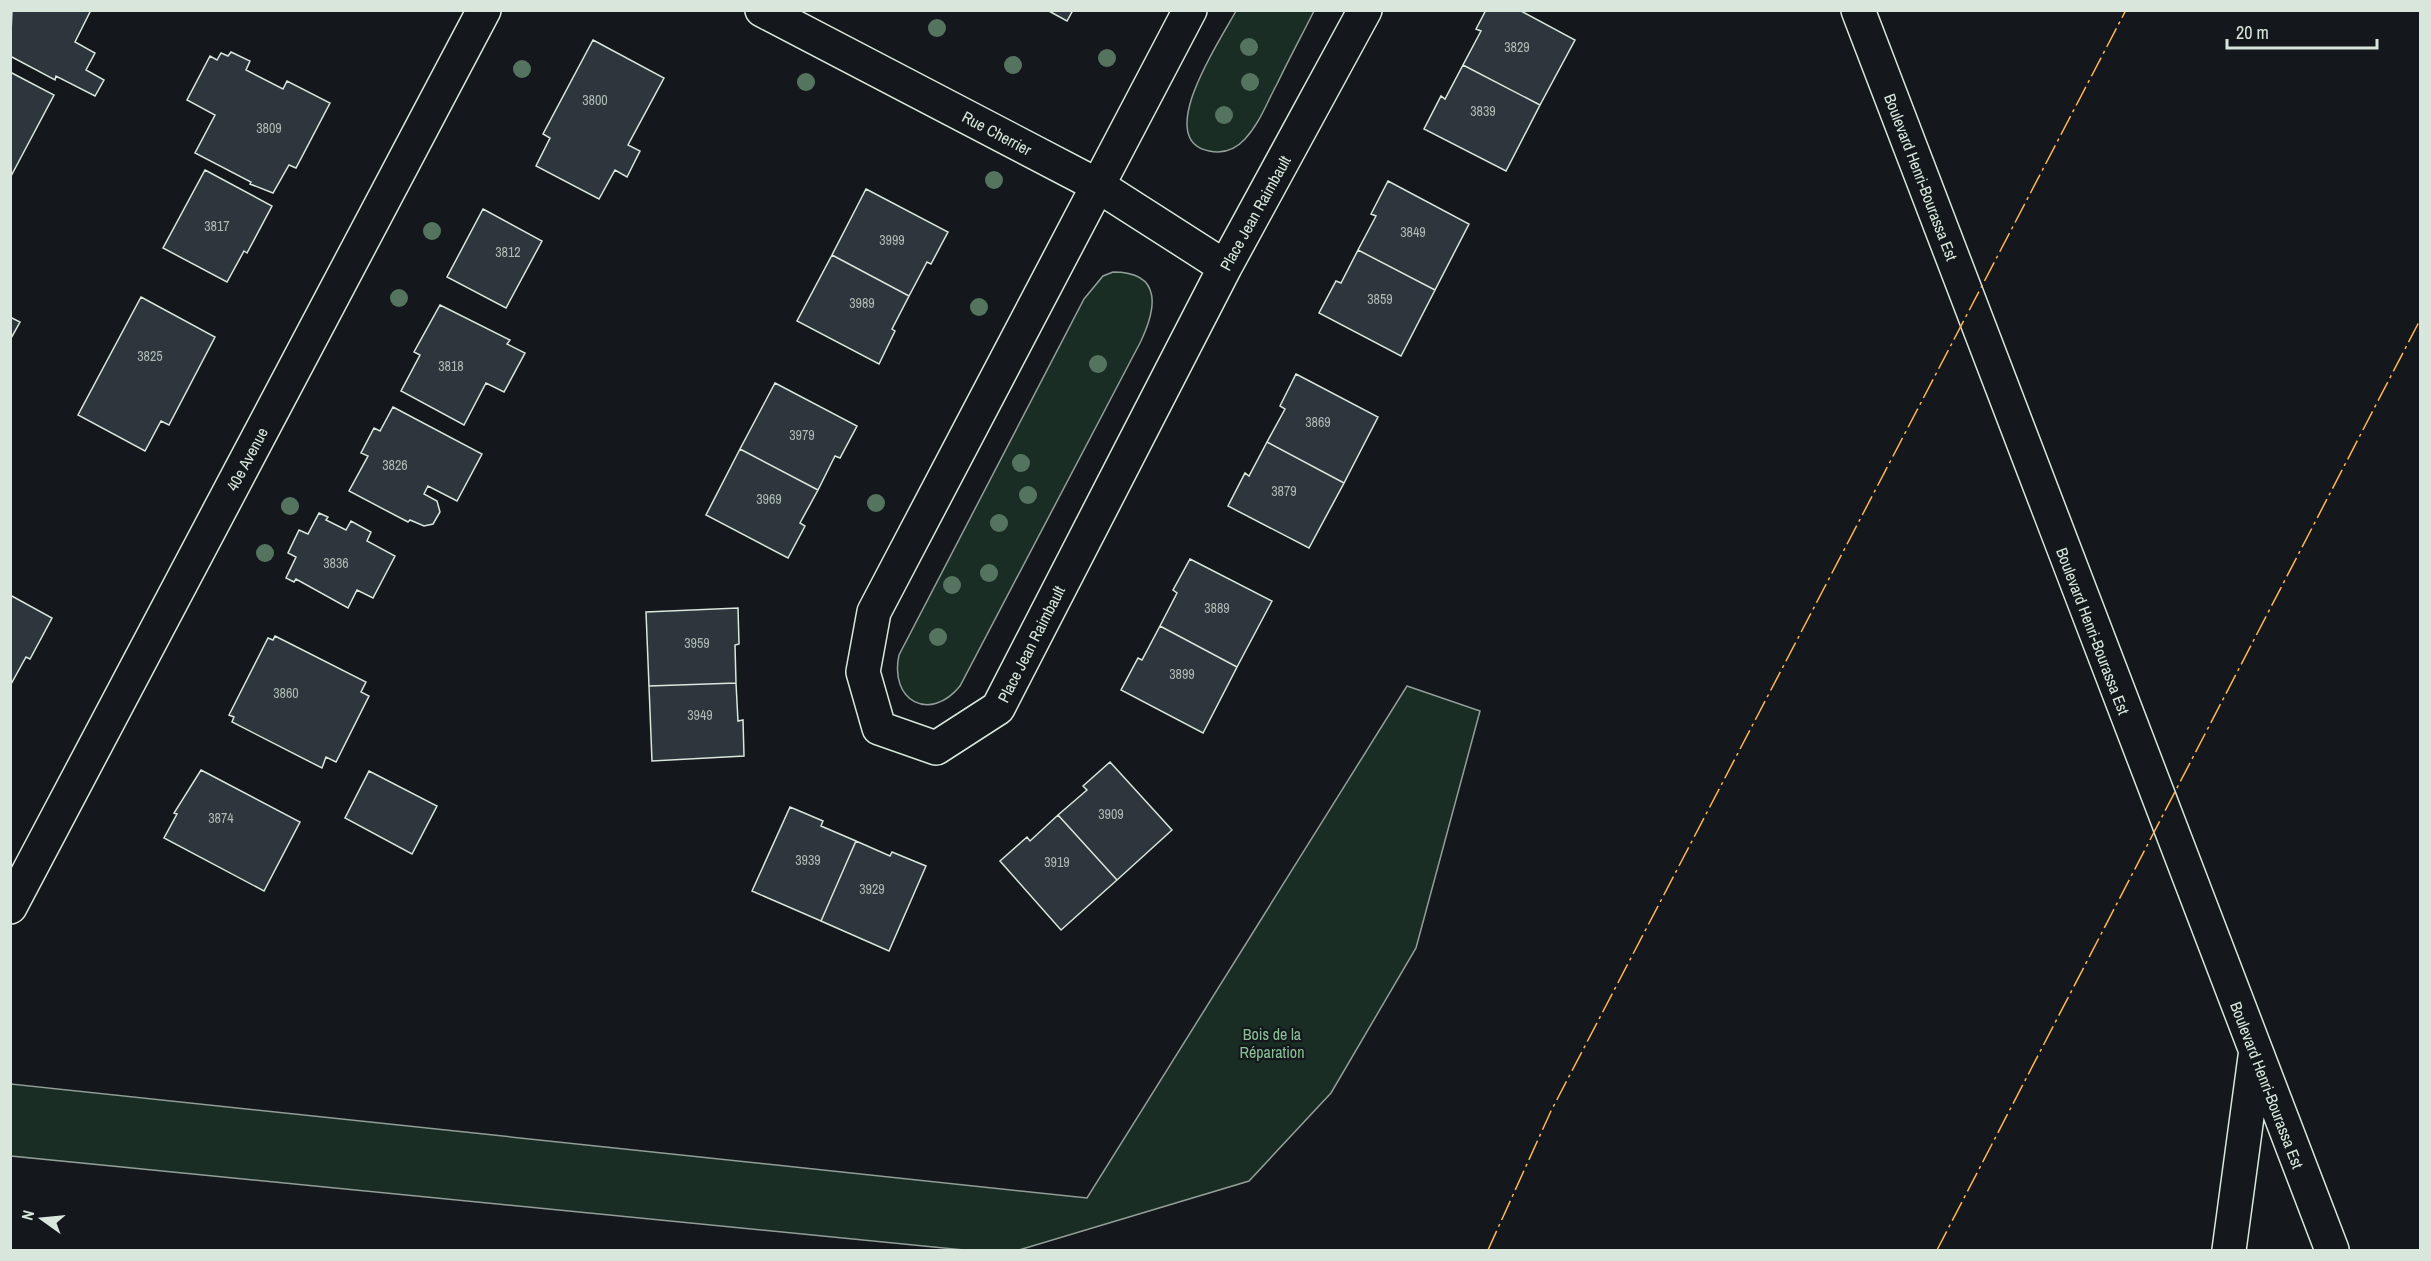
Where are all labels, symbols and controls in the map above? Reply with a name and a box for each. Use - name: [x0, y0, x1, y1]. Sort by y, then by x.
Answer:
- scale bar: [2227, 12, 2377, 50]
- text: 20 m: [2236, 20, 2269, 45]
- house number: 3829: [1504, 38, 1530, 56]
- street label: Boulevard Henri-Bourassa Est: [1879, 90, 1963, 264]
- house number: 3800: [582, 91, 608, 109]
- house number: 3839: [1470, 102, 1496, 120]
- street label: Rue Cherrier: [958, 105, 1036, 161]
- house number: 3809: [256, 119, 282, 137]
- street label: Place Jean Raimbault: [1214, 151, 1296, 274]
- house number: 3817: [204, 217, 230, 235]
- house number: 3849: [1400, 223, 1426, 241]
- house number: 3999: [879, 231, 905, 249]
- house number: 3812: [495, 243, 521, 261]
- house number: 3859: [1367, 290, 1393, 308]
- house number: 3989: [849, 294, 875, 312]
- house number: 3825: [137, 347, 163, 365]
- house number: 3818: [438, 357, 464, 375]
- house number: 3869: [1305, 413, 1331, 431]
- street label: 40e Avenue: [221, 423, 273, 495]
- house number: 3979: [789, 426, 815, 444]
- house number: 3826: [382, 456, 408, 474]
- house number: 3879: [1271, 482, 1297, 500]
- house number: 3969: [756, 490, 782, 508]
- street label: Boulevard Henri-Bourassa Est: [2051, 544, 2135, 718]
- house number: 3836: [323, 554, 349, 572]
- street label: Place Jean Raimbault: [992, 582, 1070, 706]
- house number: 3889: [1204, 599, 1230, 617]
- house number: 3959: [684, 634, 710, 652]
- house number: 3899: [1169, 665, 1195, 683]
- house number: 3860: [273, 684, 299, 702]
- house number: 3949: [687, 706, 713, 724]
- house number: 3909: [1098, 805, 1124, 823]
- house number: 3874: [208, 809, 234, 827]
- house number: 3939: [795, 851, 821, 869]
- house number: 3919: [1044, 853, 1070, 871]
- house number: 3929: [859, 880, 885, 898]
- street label: Boulevard Henri-Bourassa Est: [2225, 998, 2309, 1172]
- park label: Bois de la Réparation: [1240, 1023, 1304, 1063]
- north arrow: [12, 1189, 72, 1249]
- text: N: [16, 1208, 39, 1223]

